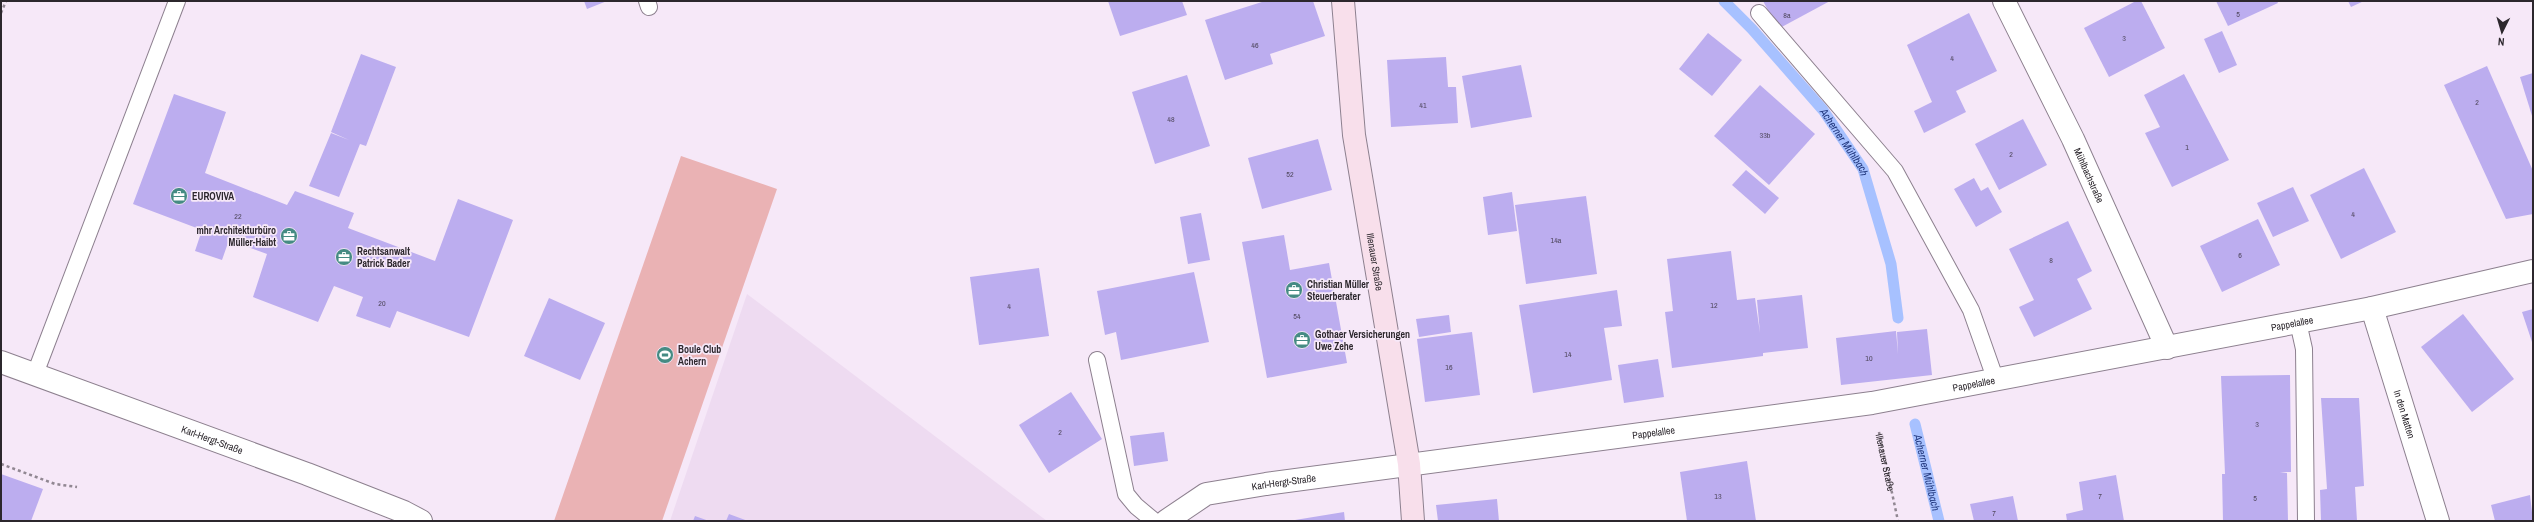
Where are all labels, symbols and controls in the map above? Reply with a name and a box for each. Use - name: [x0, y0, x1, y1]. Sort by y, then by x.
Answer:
- house number: 5: [2236, 9, 2240, 19]
- house number: 8a: [1783, 10, 1791, 20]
- north arrow: [2482, 12, 2522, 52]
- house number: 3: [2122, 33, 2126, 43]
- text: N: [2497, 35, 2505, 49]
- house number: 46: [1251, 40, 1259, 50]
- house number: 4: [1950, 53, 1954, 63]
- house number: 2: [2475, 97, 2479, 107]
- house number: 41: [1419, 100, 1427, 110]
- water label: Acherner Mühlbach: [1816, 105, 1872, 177]
- house number: 48: [1167, 114, 1175, 124]
- house number: 33b: [1760, 130, 1771, 140]
- house number: 1: [2185, 142, 2189, 152]
- street label: Mühlbachstraße: [2071, 146, 2107, 205]
- house number: 2: [2009, 149, 2013, 159]
- house number: 52: [1286, 169, 1294, 179]
- office icon: EUROVIVA: [169, 186, 189, 206]
- place label: EUROVIVA: [192, 190, 234, 203]
- house number: 4: [2351, 209, 2355, 219]
- house number: 22: [234, 211, 242, 221]
- place label: mhr Architekturbüro Müller-Haibt: [197, 224, 276, 249]
- office icon: mhr Architekturbüro Müller-Haibt: [279, 226, 299, 246]
- street label: Illenauer Straße: [1363, 232, 1386, 292]
- house number: 14a: [1551, 235, 1562, 245]
- place label: Rechtsanwalt Patrick Bader: [357, 245, 411, 270]
- office icon: Rechtsanwalt Patrick Bader: [334, 247, 354, 267]
- house number: 6: [2238, 250, 2242, 260]
- house number: 8: [2049, 255, 2053, 265]
- place label: Christian Müller Steuerberater: [1307, 278, 1370, 303]
- office icon: Christian Müller Steuerberater: [1284, 280, 1304, 300]
- house number: 20: [378, 298, 386, 308]
- house number: 12: [1710, 300, 1718, 310]
- house number: 4: [1007, 301, 1011, 311]
- house number: 54: [1293, 311, 1301, 321]
- street label: Pappelallee: [2270, 313, 2315, 334]
- place label: Gothaer Versicherungen Uwe Zehe: [1315, 328, 1410, 353]
- office icon: Gothaer Versicherungen Uwe Zehe: [1292, 330, 1312, 350]
- place label: Boule Club Achern: [678, 343, 721, 368]
- sports icon: Boule Club Achern: [655, 345, 675, 365]
- house number: 14: [1564, 349, 1572, 359]
- house number: 10: [1865, 353, 1873, 363]
- house number: 16: [1445, 362, 1453, 372]
- street label: Pappelallee: [1952, 374, 1997, 395]
- street label: In den Matten: [2391, 388, 2418, 440]
- house number: 3: [2255, 419, 2259, 429]
- street label: Karl-Hergt-Straße: [179, 423, 245, 457]
- street label: Pappelallee: [1631, 423, 1676, 442]
- house number: 2: [1058, 427, 1062, 437]
- water label: Acherner Mühlbach: [1911, 432, 1943, 512]
- street label: Illenauer Straße: [1873, 433, 1898, 493]
- street label: Karl-Hergt-Straße: [1251, 471, 1317, 493]
- house number: 13: [1714, 491, 1722, 501]
- house number: 7: [2098, 491, 2102, 501]
- house number: 5: [2253, 493, 2257, 503]
- house number: 7: [1992, 508, 1996, 518]

